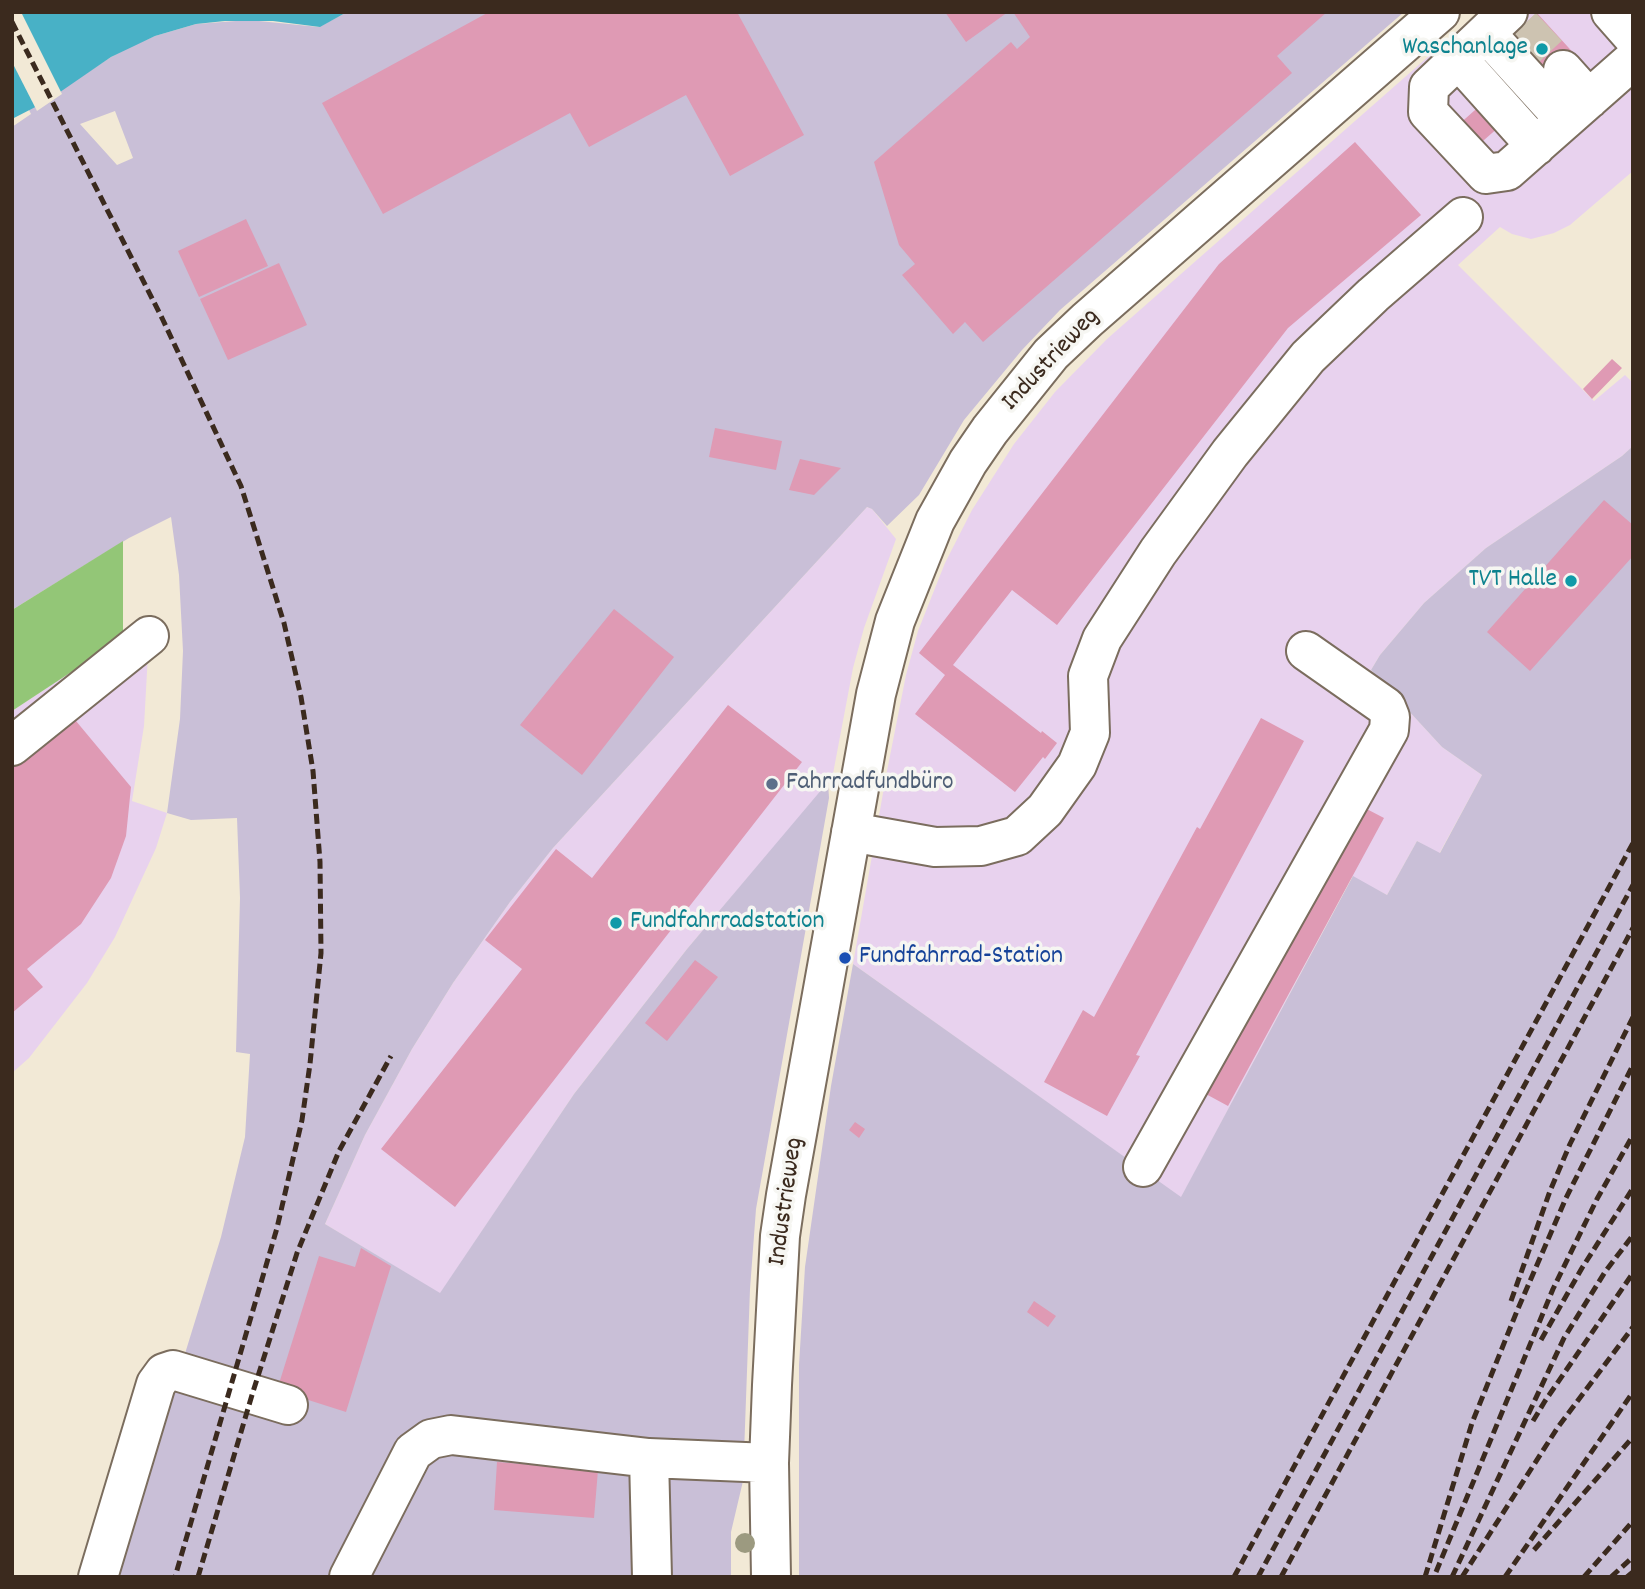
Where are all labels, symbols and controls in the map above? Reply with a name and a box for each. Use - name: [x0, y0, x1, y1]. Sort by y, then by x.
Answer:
- place label: Waschanlage: [1402, 33, 1528, 65]
- marker: Waschanlage: [1534, 41, 1550, 57]
- street label: Industrieweg: [996, 303, 1108, 419]
- place label: TVT Halle: [1468, 565, 1557, 597]
- marker: TVT Halle: [1563, 573, 1579, 589]
- place label: Fahrradfundbüro: [786, 768, 954, 800]
- marker: Fahrradfundbüro: [764, 776, 780, 792]
- place label: Fundfahrradstation: [630, 907, 825, 939]
- marker: Fundfahrradstation: [608, 915, 624, 931]
- place label: Fundfahrrad-Station: [859, 942, 1063, 974]
- marker: Fundfahrrad-Station: [837, 950, 853, 966]
- street label: Industrieweg: [764, 1136, 812, 1268]

